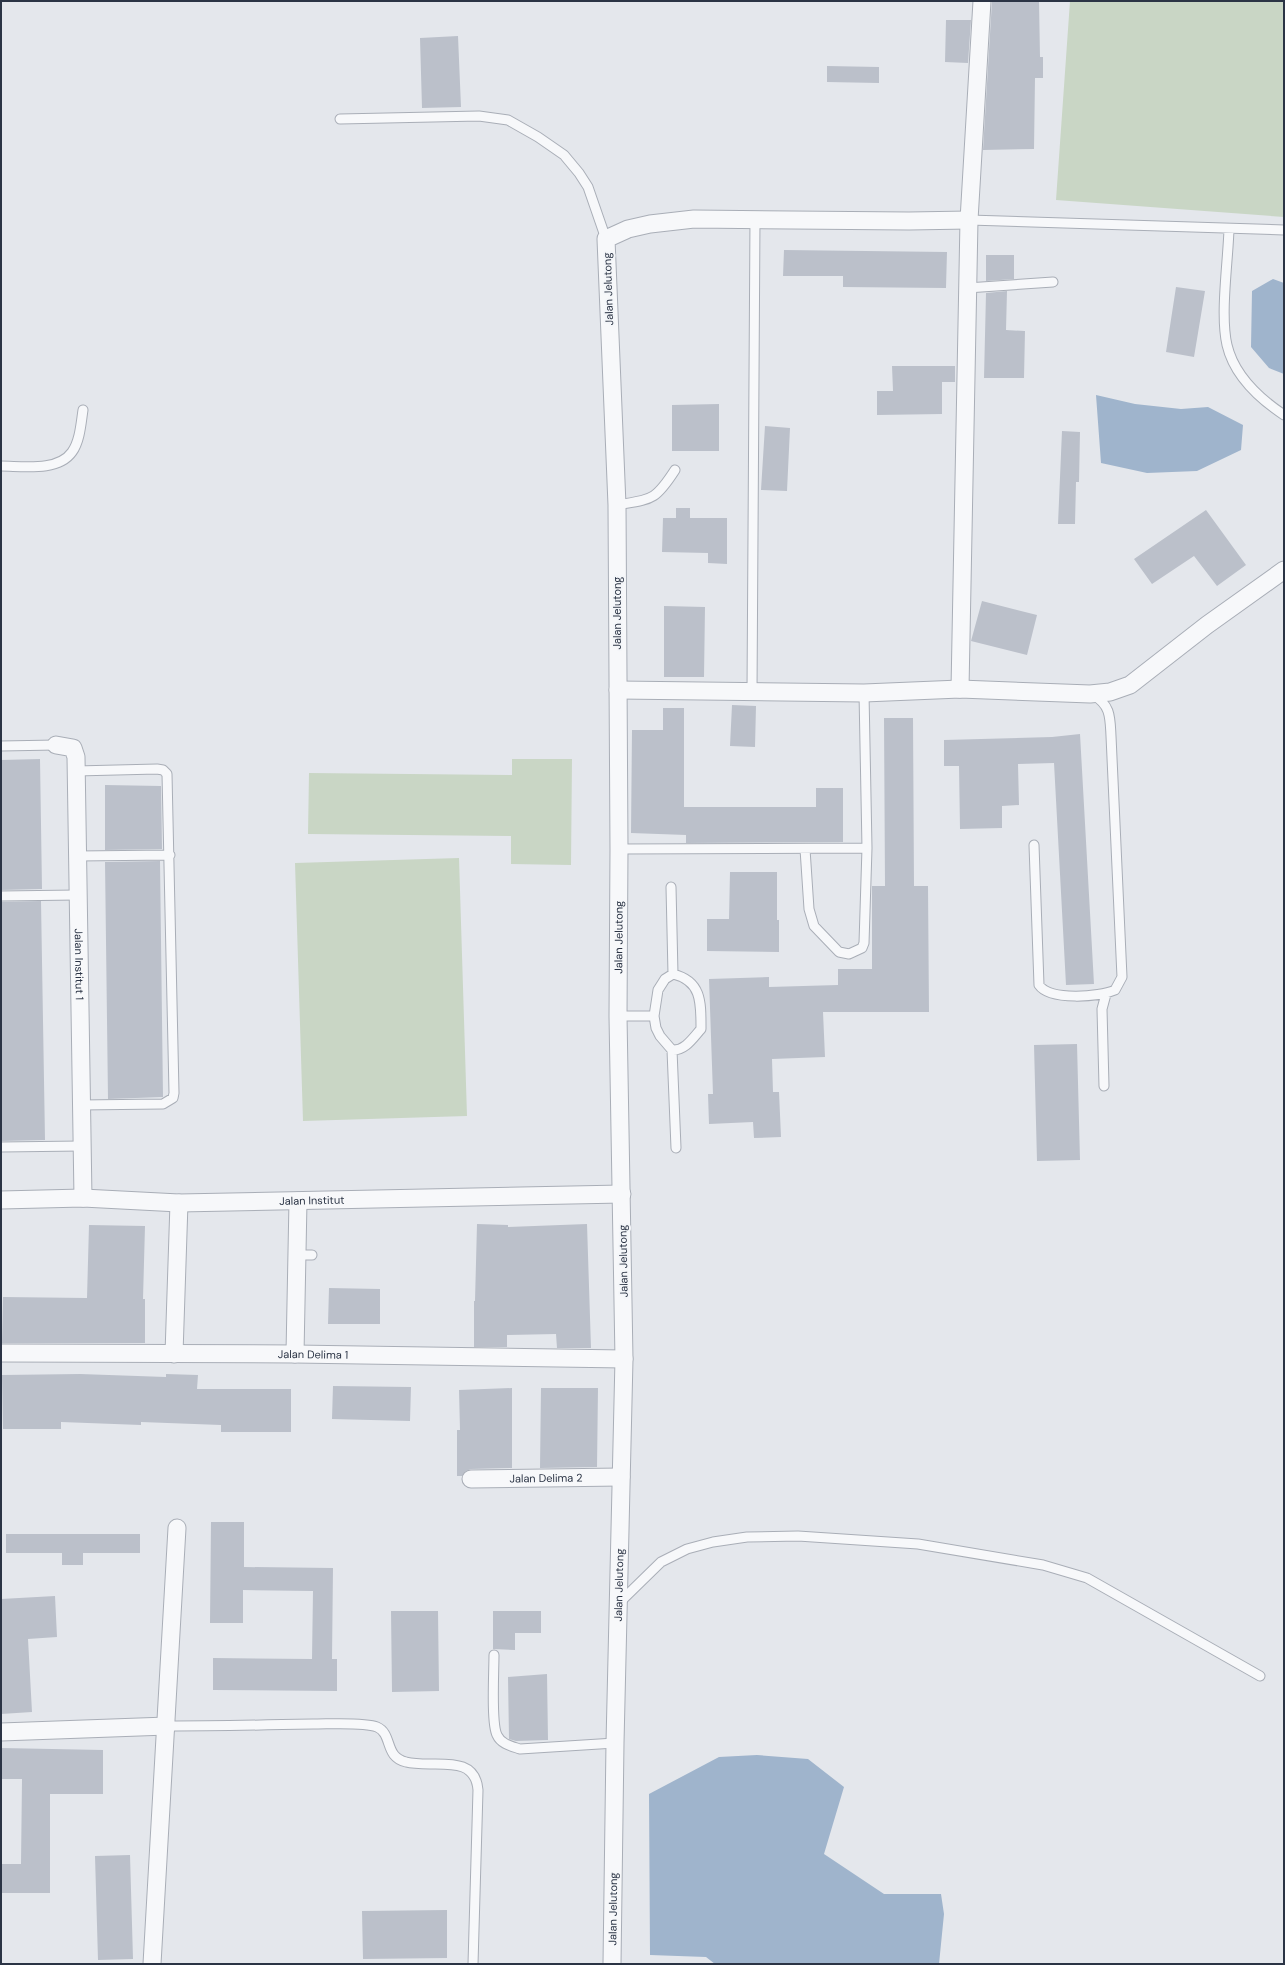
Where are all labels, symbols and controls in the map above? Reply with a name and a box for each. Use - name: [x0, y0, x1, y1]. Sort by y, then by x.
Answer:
- street label: Jalan Jelutong: [600, 252, 616, 326]
- street label: Jalan Jelutong: [610, 577, 624, 649]
- street label: Jalan Jelutong: [611, 901, 626, 974]
- street label: Jalan Institut 1: [72, 928, 87, 1000]
- street label: Jalan Institut: [279, 1193, 345, 1208]
- street label: Jalan Jelutong: [615, 1224, 631, 1298]
- street label: Jalan Delima 1: [278, 1347, 348, 1362]
- street label: Jalan Delima 2: [509, 1471, 583, 1485]
- street label: Jalan Jelutong: [611, 1548, 627, 1622]
- street label: Jalan Jelutong: [605, 1872, 620, 1946]

